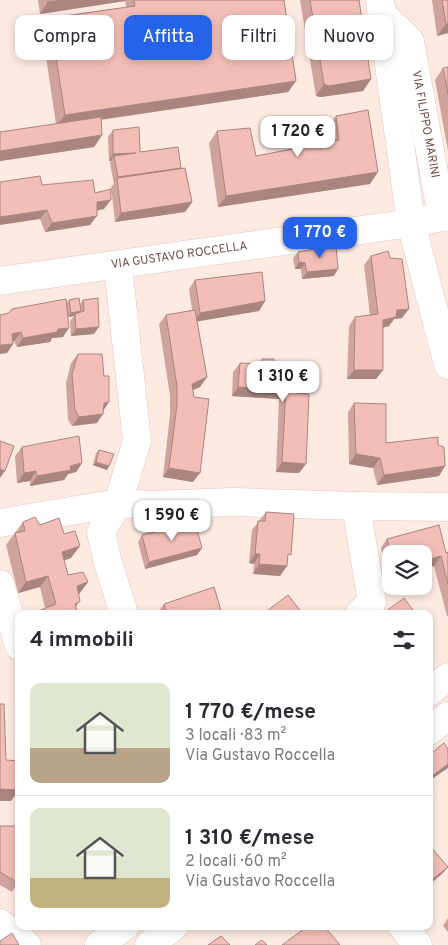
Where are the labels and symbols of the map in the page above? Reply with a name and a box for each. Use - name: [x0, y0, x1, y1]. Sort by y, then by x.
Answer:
- street label: VIA FILIPPO MARINI: [408, 69, 443, 179]
- pin: 1 720 €: [252, 116, 344, 158]
- pin: 1 770 €: [274, 216, 366, 259]
- street label: VIA GUSTAVO ROCCELLA: [110, 238, 249, 273]
- pin: 1 310 €: [237, 360, 329, 403]
- pin: 1 590 €: [126, 500, 218, 542]

